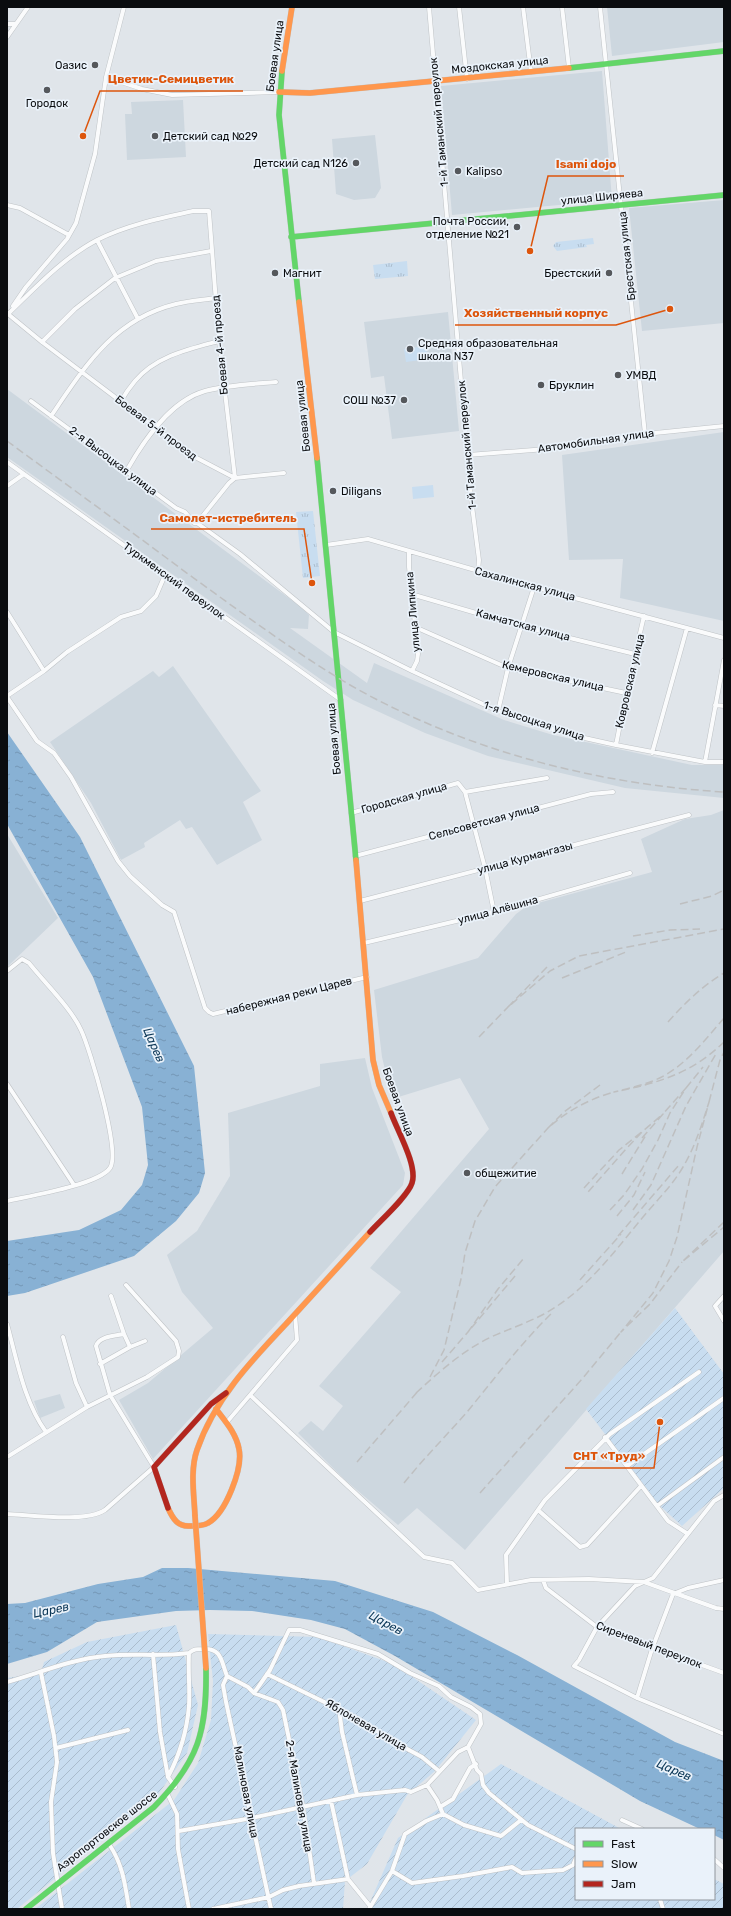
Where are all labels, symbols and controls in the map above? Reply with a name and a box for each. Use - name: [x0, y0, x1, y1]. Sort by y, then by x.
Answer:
- street label: Боевая улица: [264, 19, 286, 93]
- street label: Моздокская улица: [451, 53, 549, 77]
- street label: 1-й Таманский переулок: [427, 57, 451, 187]
- place label: Оазис: [55, 59, 87, 72]
- marker: Оазис: [90, 60, 100, 70]
- callout: Цветик-Семицветик: [100, 67, 243, 91]
- text: Цветик-Семицветик: [108, 72, 235, 86]
- marker: Городок: [42, 85, 52, 95]
- place label: Городок: [26, 97, 68, 110]
- place label: Детский сад №29: [163, 130, 258, 143]
- marker: Детский сад №29: [150, 131, 160, 141]
- callout: Isami dojo: [548, 152, 624, 176]
- place label: Детский сад N126: [253, 157, 348, 170]
- text: Isami dojo: [556, 157, 616, 171]
- marker: Детский сад N126: [351, 158, 361, 168]
- place label: Kalipso: [466, 165, 502, 178]
- marker: Kalipso: [453, 166, 463, 176]
- street label: улица Ширяева: [560, 186, 644, 208]
- street label: Брестская улица: [616, 211, 638, 301]
- place label: Почта России, отделение №21: [426, 215, 509, 241]
- marker: Почта России, отделение №21: [512, 222, 522, 232]
- place label: Магнит: [283, 267, 322, 280]
- place label: Брестский: [544, 267, 601, 280]
- marker: Магнит: [270, 268, 280, 278]
- marker: Брестский: [604, 268, 614, 278]
- street label: Боевая 4-й проезд: [209, 294, 231, 395]
- callout: Хозяйственный корпус: [455, 301, 616, 325]
- text: Хозяйственный корпус: [464, 306, 608, 320]
- place label: Средняя образовательная школа N37: [418, 337, 558, 363]
- marker: Средняя образовательная школа N37: [405, 344, 415, 354]
- place label: УМВД: [626, 369, 657, 382]
- marker: УМВД: [613, 370, 623, 380]
- street label: Боевая улица: [293, 379, 313, 453]
- place label: Бруклин: [549, 379, 594, 392]
- street label: 1-й Таманский переулок: [455, 380, 479, 510]
- marker: Бруклин: [536, 380, 546, 390]
- street label: Боевая 5-й проезд: [112, 393, 200, 463]
- place label: СОШ №37: [343, 394, 396, 407]
- marker: СОШ №37: [399, 395, 409, 405]
- street label: 2-я Высоцкая улица: [66, 424, 160, 498]
- street label: Автомобильная улица: [537, 426, 655, 456]
- place label: Diligans: [341, 485, 382, 498]
- marker: Diligans: [328, 486, 338, 496]
- callout: Самолет-истребитель: [151, 505, 304, 529]
- text: Самолет-истребитель: [159, 511, 297, 525]
- street label: Туркменский переулок: [121, 540, 228, 622]
- street label: Сахалинская улица: [473, 564, 577, 604]
- street label: улица Липкина: [403, 571, 423, 653]
- street label: Камчатская улица: [475, 606, 571, 644]
- street label: Ковровская улица: [613, 632, 647, 730]
- street label: Кемеровская улица: [501, 658, 605, 694]
- street label: 1-я Высоцкая улица: [482, 699, 586, 743]
- street label: Боевая улица: [324, 703, 344, 775]
- street label: Городская улица: [360, 780, 448, 816]
- street label: Сельсоветская улица: [427, 801, 541, 843]
- street label: улица Курмангазы: [476, 839, 574, 877]
- street label: улица Алёшина: [457, 893, 539, 927]
- street label: набережная реки Царев: [225, 974, 353, 1018]
- water label: Царев: [140, 1026, 168, 1065]
- street label: Боевая улица: [380, 1066, 416, 1138]
- place label: общежитие: [475, 1167, 537, 1180]
- marker: общежитие: [462, 1168, 472, 1178]
- callout: СНТ «Труд»: [565, 1444, 654, 1468]
- text: СНТ «Труд»: [573, 1449, 646, 1463]
- water label: Царев: [32, 1599, 71, 1621]
- water label: Царев: [367, 1608, 406, 1638]
- street label: Сиреневый переулок: [594, 1619, 704, 1671]
- street label: Яблоневая улица: [323, 1696, 409, 1754]
- street label: 2-я Малиновая улица: [283, 1739, 315, 1853]
- street label: Малиновая улица: [231, 1745, 261, 1839]
- water label: Царев: [654, 1756, 694, 1784]
- street label: Аэропортовское шоссе: [54, 1788, 160, 1874]
- legend: [575, 1828, 715, 1900]
- text: Fast: [611, 1837, 635, 1851]
- text: Slow: [611, 1857, 638, 1871]
- text: Jam: [611, 1877, 636, 1891]

